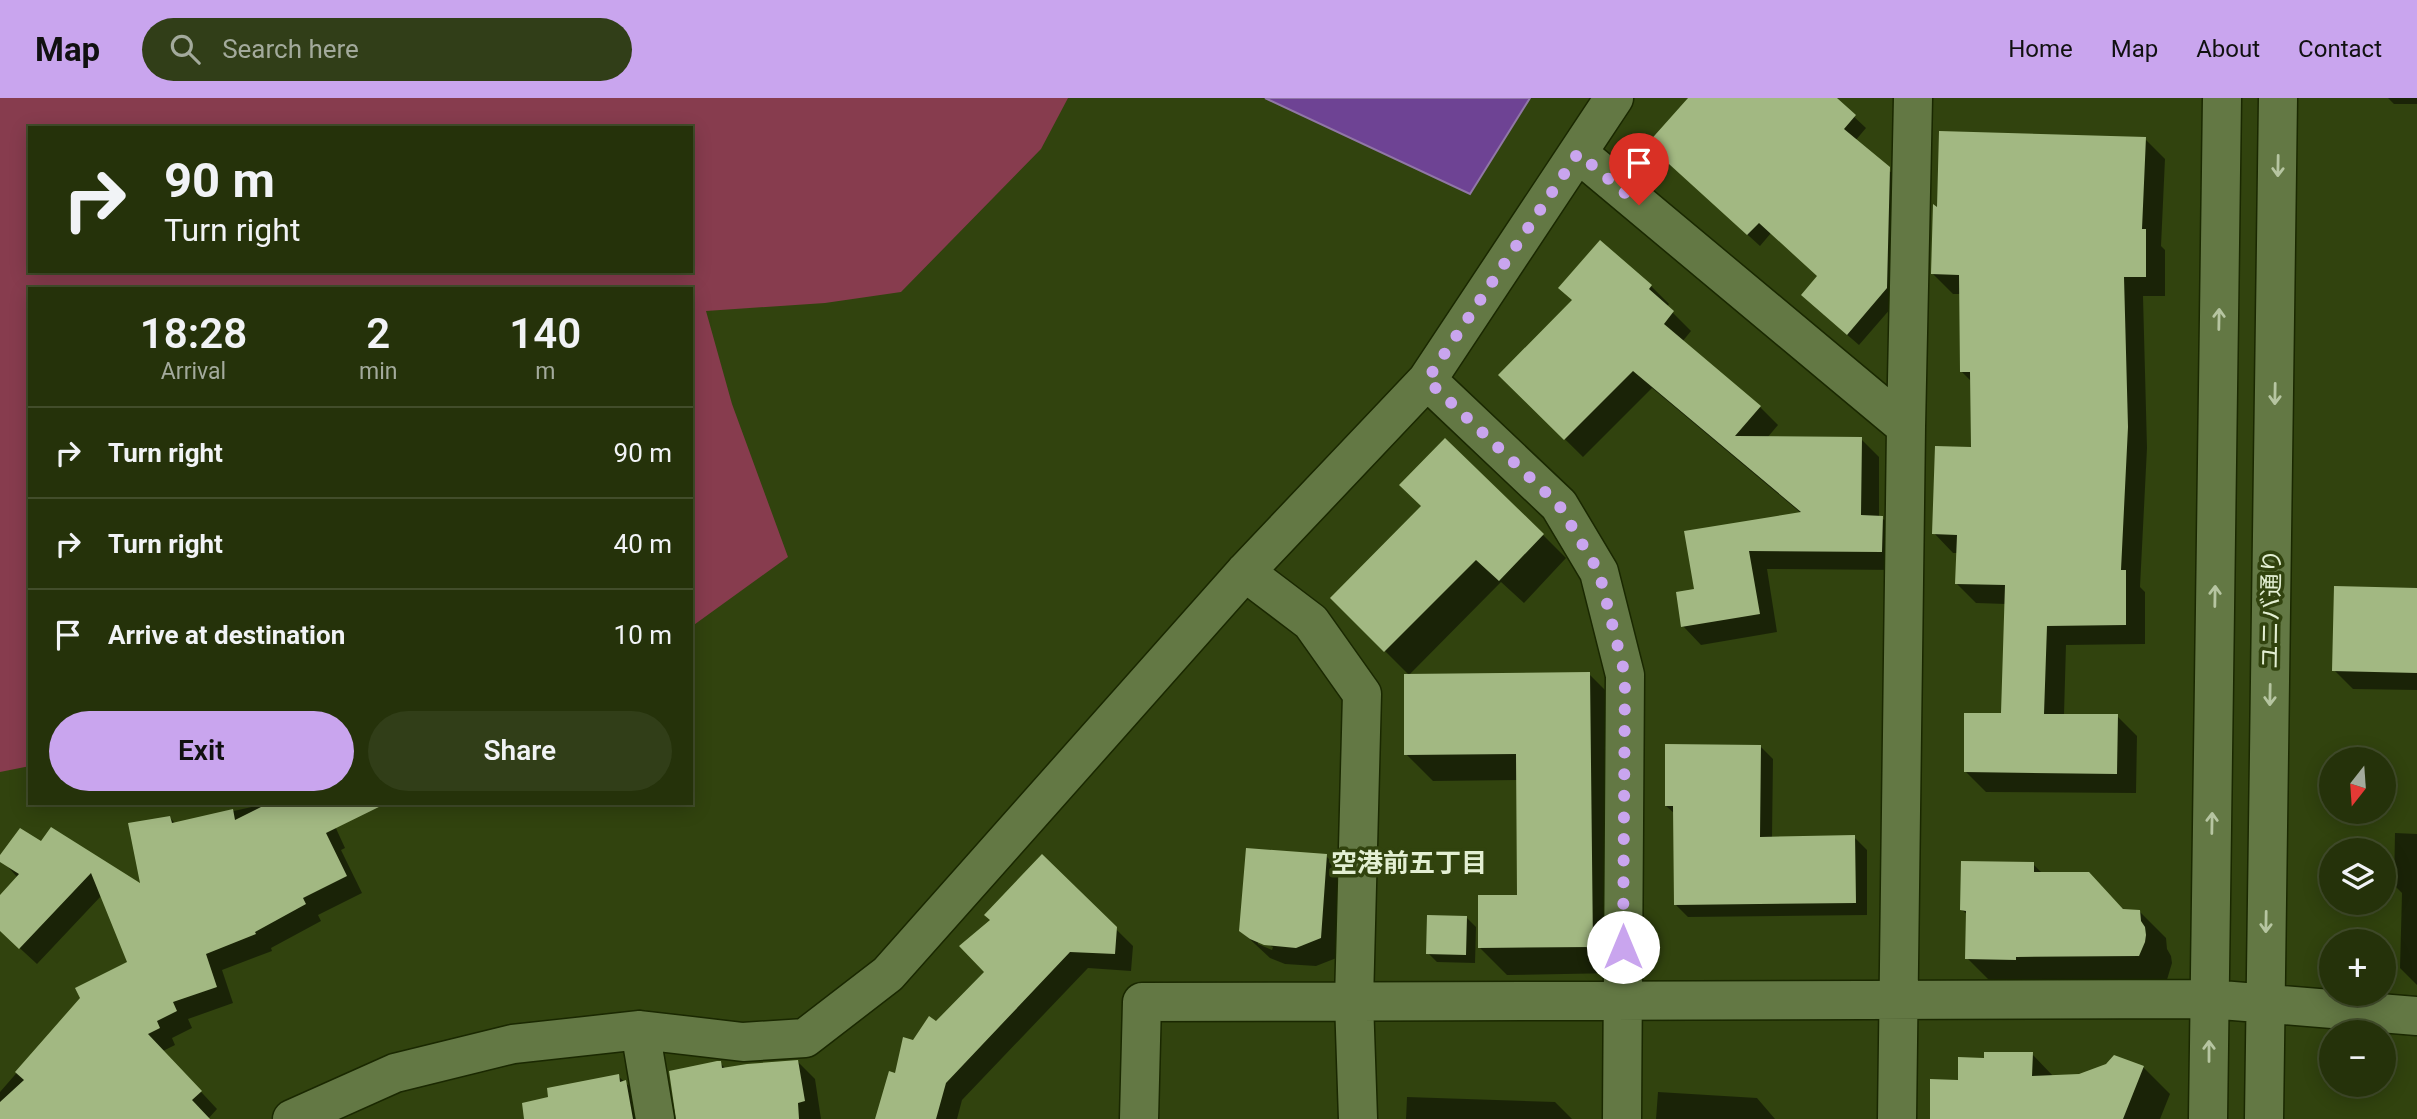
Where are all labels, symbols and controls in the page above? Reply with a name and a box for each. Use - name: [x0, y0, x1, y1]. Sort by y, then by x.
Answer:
- search box: [142, 18, 632, 81]
- text: Map: [35, 30, 100, 69]
- icon: search: [166, 30, 204, 68]
- text: Search here: [222, 34, 359, 64]
- text: Home: [2008, 35, 2073, 63]
- text: Map: [2111, 35, 2158, 63]
- text: About: [2196, 35, 2260, 63]
- text: Contact: [2298, 35, 2382, 63]
- pin: [1609, 133, 1669, 205]
- icon: arrive: [1620, 144, 1658, 182]
- text: 90 m: [164, 152, 275, 209]
- icon: right: [49, 154, 140, 245]
- one-way arrow: [2271, 154, 2284, 177]
- text: Turn right: [164, 211, 300, 249]
- one-way arrow: [2212, 308, 2225, 331]
- text: 18:28: [140, 309, 247, 358]
- text: 2: [366, 309, 390, 358]
- text: 140: [509, 309, 581, 358]
- text: Arrival: [161, 358, 226, 385]
- text: min: [359, 358, 397, 385]
- text: m: [535, 358, 555, 385]
- one-way arrow: [2268, 382, 2282, 405]
- icon: right: [49, 434, 87, 472]
- text: Turn right: [108, 438, 223, 468]
- text: 90 m: [614, 438, 672, 468]
- icon: right: [49, 525, 87, 563]
- text: Turn right: [108, 529, 223, 559]
- text: 40 m: [614, 529, 672, 559]
- street label: ユニバ通り: [2256, 549, 2286, 669]
- one-way arrow: [2208, 585, 2222, 608]
- icon: arrive: [49, 616, 87, 654]
- text: Arrive at destination: [108, 620, 345, 650]
- text: 10 m: [614, 620, 672, 650]
- one-way arrow: [2263, 683, 2277, 706]
- button: Exit: [49, 711, 354, 791]
- button: Share: [368, 711, 672, 791]
- north arrow: [2319, 747, 2396, 824]
- map controls: [2319, 747, 2396, 1097]
- one-way arrow: [2205, 812, 2218, 835]
- button: layers: [2319, 838, 2396, 915]
- district label: 空港前五丁目: [1331, 848, 1487, 878]
- position arrow: [1586, 910, 1660, 984]
- one-way arrow: [2259, 910, 2273, 933]
- button: +: [2319, 929, 2396, 1006]
- button: −: [2319, 1020, 2396, 1097]
- one-way arrow: [2202, 1040, 2216, 1063]

